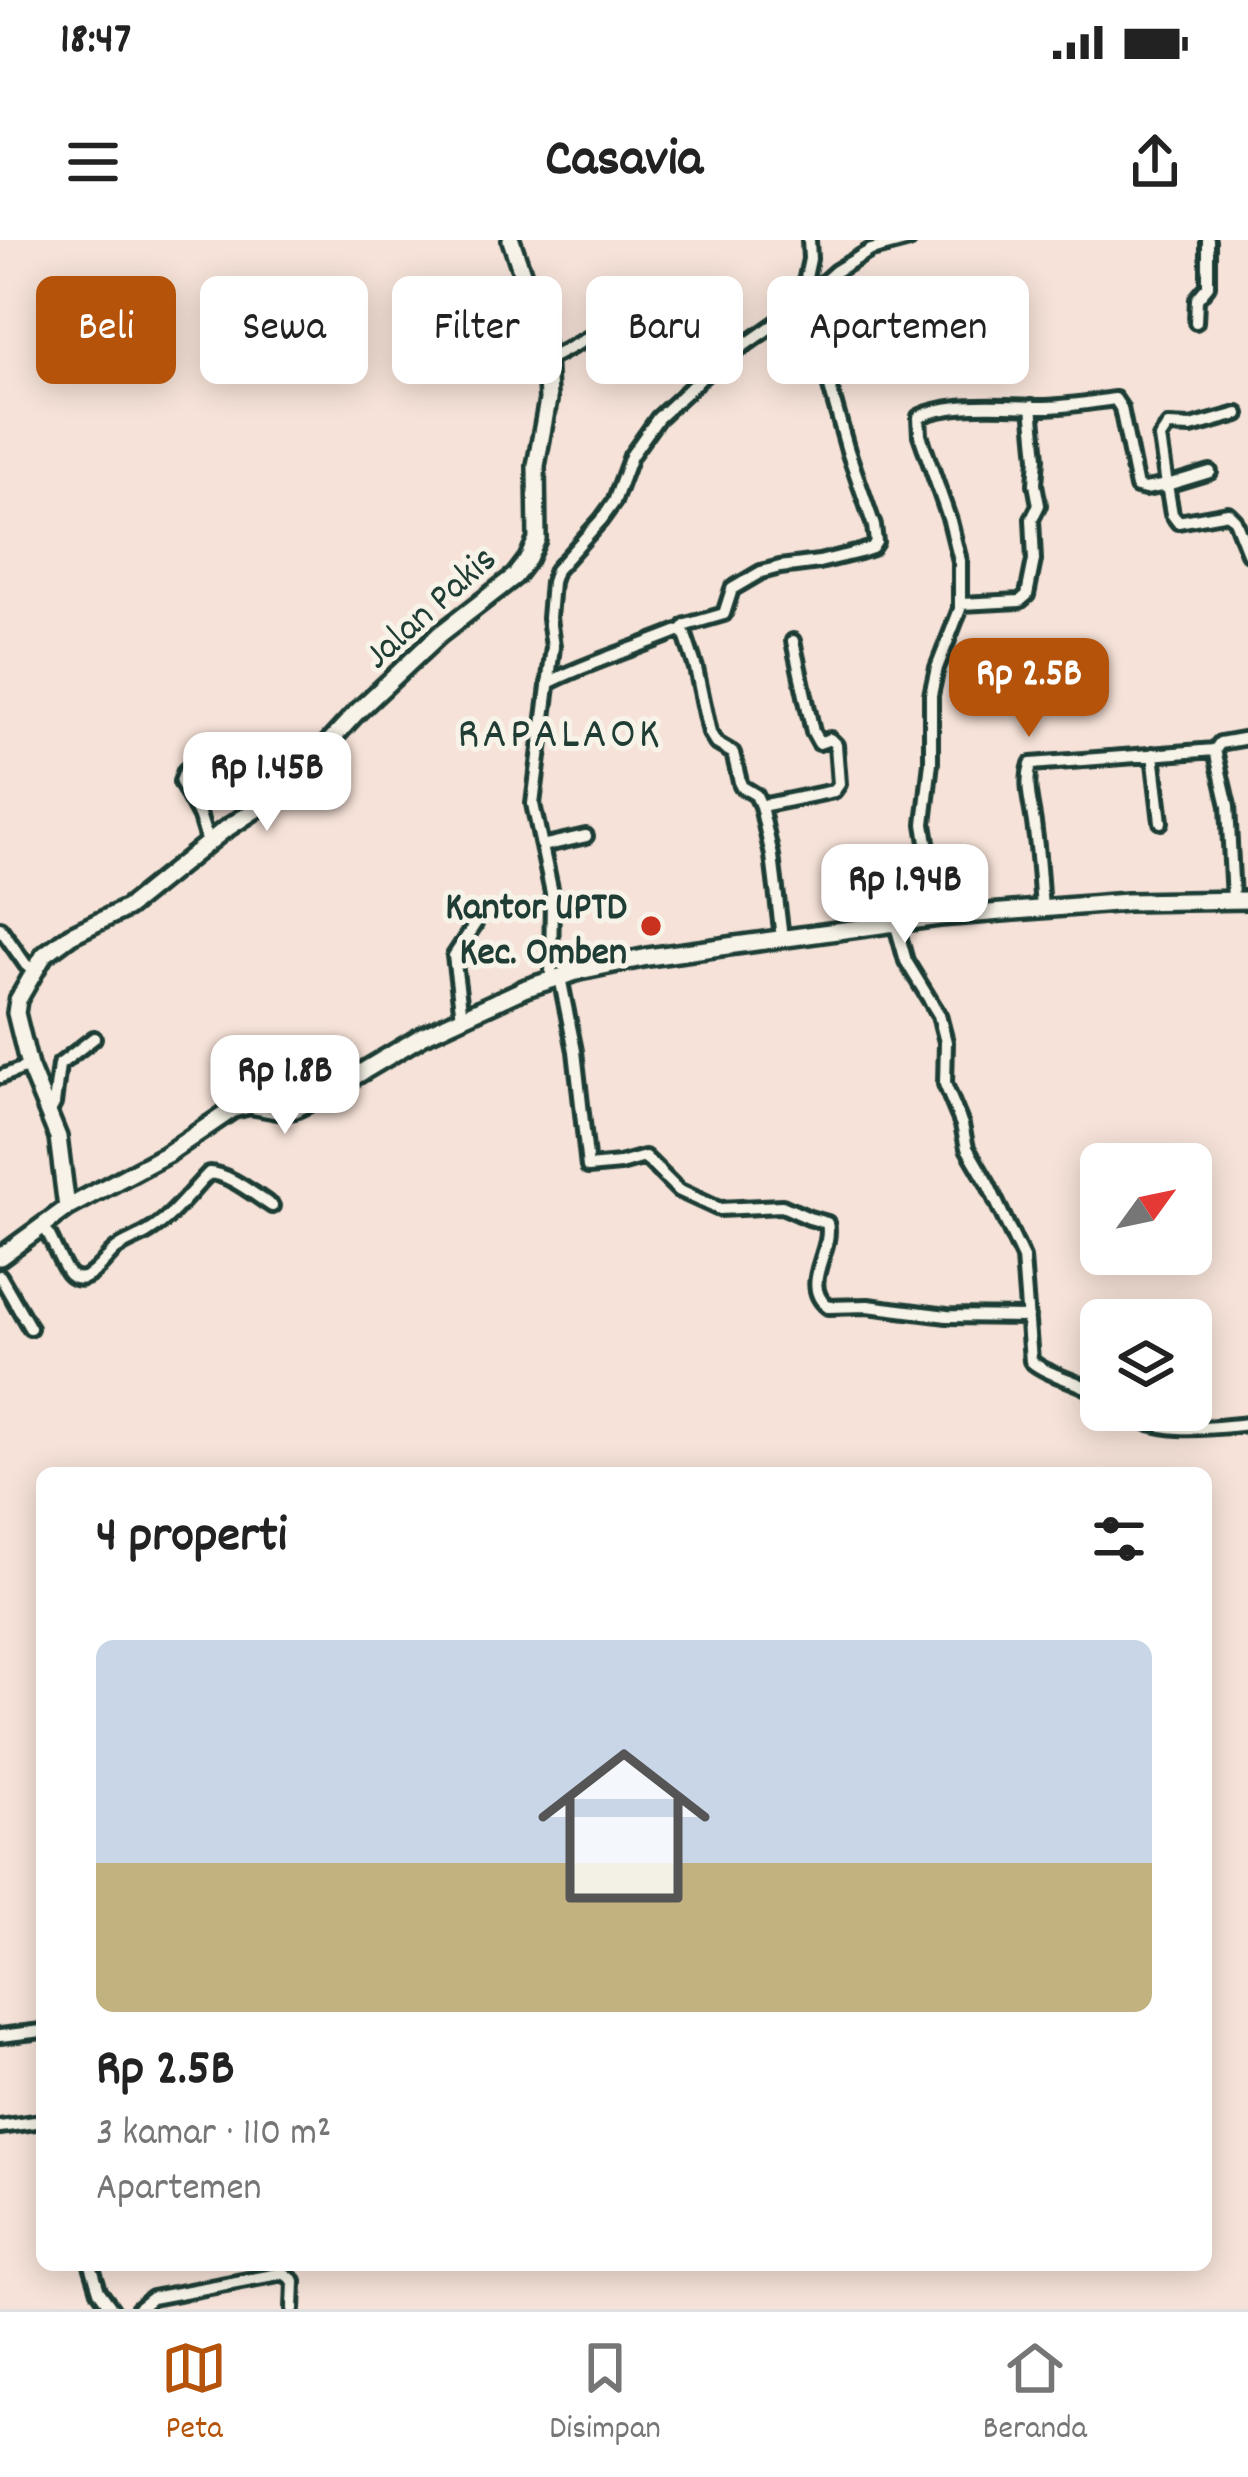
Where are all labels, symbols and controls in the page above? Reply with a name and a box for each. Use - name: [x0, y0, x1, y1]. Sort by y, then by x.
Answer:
- text: 18:47: [60, 10, 131, 74]
- text: Casavia: [545, 124, 703, 201]
- icon: menu: [60, 129, 126, 195]
- icon: share: [1122, 129, 1188, 195]
- chip: Beli: [36, 276, 176, 384]
- chip: Sewa: [200, 276, 368, 384]
- chip: Filter: [392, 276, 562, 384]
- chip: Baru: [586, 276, 743, 384]
- chip: Apartemen: [767, 276, 1029, 384]
- street label: Jalan Pakis: [354, 535, 511, 685]
- pin: Rp 2.5B: [918, 638, 1140, 740]
- text: Rp 2.5B: [976, 649, 1082, 704]
- district label: RAPALAOK: [457, 705, 663, 769]
- pin: Rp 1.45B: [143, 732, 391, 834]
- text: Rp 1.45B: [210, 743, 324, 798]
- pin: Rp 1.94B: [781, 844, 1029, 946]
- text: Rp 1.94B: [848, 855, 962, 910]
- place label: Kantor UPTD Kec. Omben: [445, 883, 627, 983]
- marker: Kantor UPTD Kec. Omben: [638, 913, 664, 939]
- pin: Rp 1.8B: [174, 1035, 396, 1137]
- text: Rp 1.8B: [237, 1046, 333, 1101]
- north arrow: [1080, 1143, 1212, 1275]
- map controls: [1080, 1143, 1212, 1431]
- button: layers: [1080, 1299, 1212, 1431]
- text: 4 properti: [96, 1503, 287, 1575]
- icon: filters: [1086, 1506, 1152, 1572]
- icon: home: [516, 1718, 732, 1934]
- text: Rp 2.5B: [96, 2036, 235, 2108]
- text: 3 kamar · 110 m²: [96, 2108, 331, 2163]
- text: Apartemen: [96, 2163, 262, 2218]
- tab: Peta: [161, 2335, 227, 2454]
- tab: Disimpan: [549, 2335, 661, 2454]
- tab: Beranda: [983, 2335, 1087, 2454]

